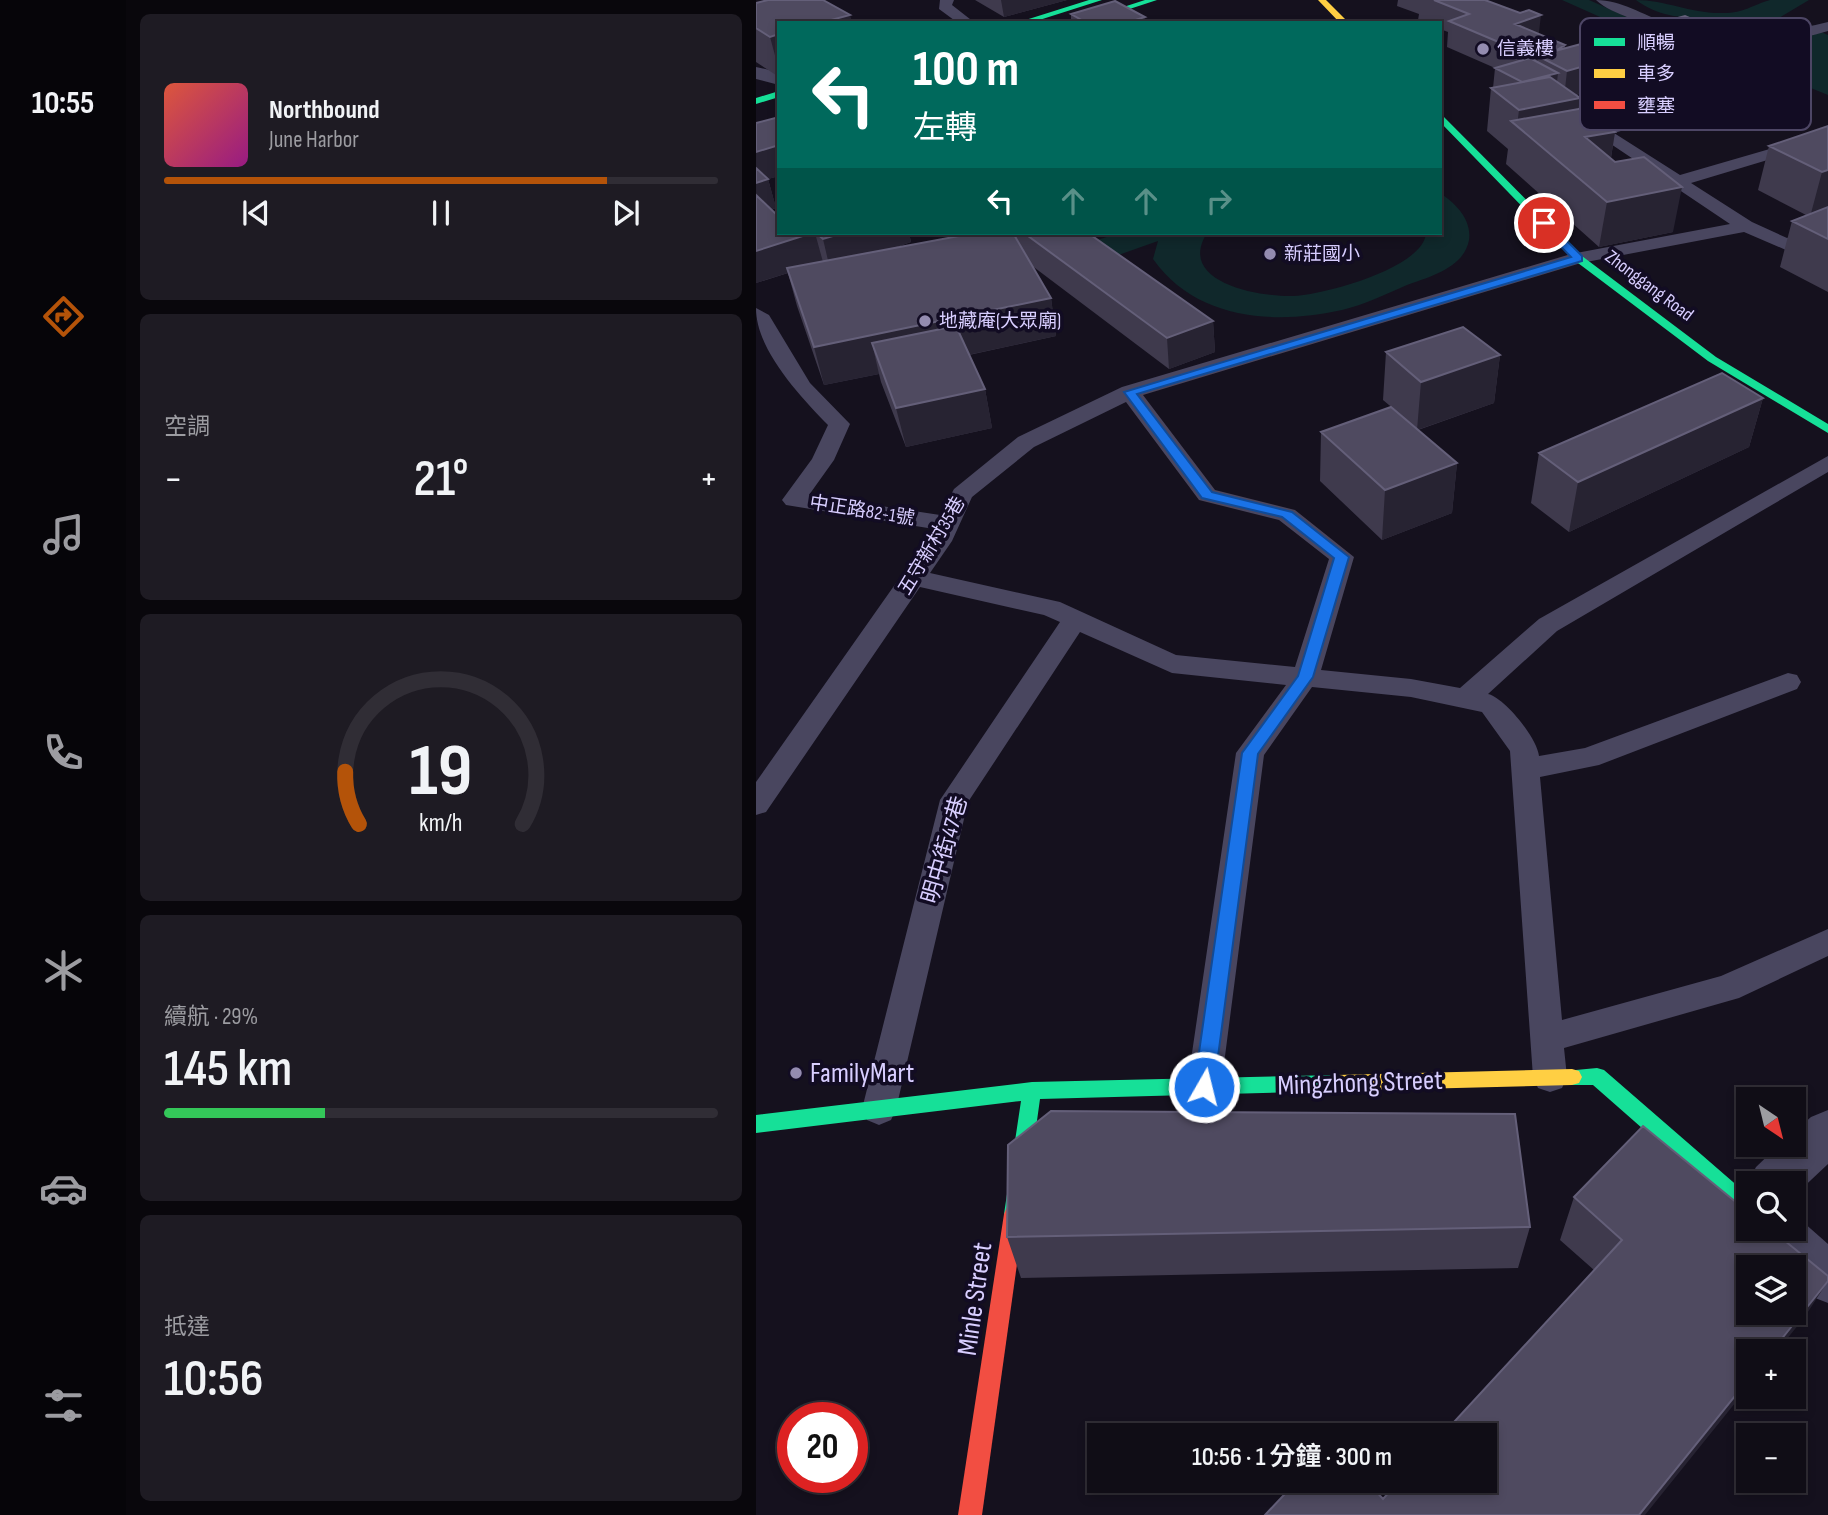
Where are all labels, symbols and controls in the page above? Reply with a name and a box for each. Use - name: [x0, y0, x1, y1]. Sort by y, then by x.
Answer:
- legend: [1580, 18, 1811, 130]
- text: 順暢: [1637, 32, 1675, 55]
- place label: 信義樓: [1497, 38, 1554, 61]
- text: 100 m: [913, 41, 1019, 100]
- marker: 信義樓: [1475, 41, 1491, 57]
- icon: left: [798, 49, 889, 140]
- text: 車多: [1637, 63, 1675, 86]
- text: 10:55: [32, 84, 94, 123]
- text: Northbound: [269, 95, 380, 126]
- text: 壅塞: [1637, 95, 1675, 118]
- text: 左轉: [913, 109, 977, 148]
- text: June Harbor: [269, 126, 359, 154]
- icon: left: [981, 182, 1019, 220]
- icon: ahead: [1054, 182, 1092, 220]
- icon: ahead: [1127, 182, 1165, 220]
- icon: right: [1200, 182, 1238, 220]
- pin: [1514, 193, 1574, 253]
- icon: previous: [237, 194, 275, 232]
- icon: pause: [422, 194, 460, 232]
- icon: next: [607, 194, 645, 232]
- icon: arrive: [1525, 204, 1563, 242]
- place label: 新莊國小: [1284, 243, 1360, 266]
- street label: Zhonggang Road: [1600, 245, 1698, 327]
- marker: 新莊國小: [1262, 246, 1278, 262]
- icon: directions: [39, 292, 88, 341]
- place label: 地藏庵(大眾廟): [939, 310, 1061, 333]
- marker: 地藏庵(大眾廟): [917, 313, 933, 329]
- text: 空調: [164, 413, 210, 441]
- text: 21°: [414, 448, 468, 511]
- text: −: [164, 457, 183, 502]
- text: +: [699, 457, 718, 502]
- street label: 中正路82-1號: [808, 491, 916, 531]
- street label: 五守新村35巷: [894, 493, 970, 599]
- icon: music: [39, 510, 88, 559]
- icon: phone: [39, 728, 88, 777]
- text: 19: [409, 728, 473, 816]
- street label: 明中街47巷: [916, 793, 974, 907]
- text: km/h: [419, 807, 463, 838]
- icon: climate: [39, 946, 88, 995]
- text: 續航 · 29%: [164, 1003, 258, 1031]
- text: 145 km: [164, 1038, 292, 1101]
- position arrow: [1167, 1050, 1241, 1124]
- place label: FamilyMart: [810, 1057, 914, 1090]
- street label: Mingzhong Street: [1277, 1064, 1443, 1102]
- marker: FamilyMart: [788, 1065, 804, 1081]
- north arrow: [1736, 1087, 1806, 1157]
- map controls: [1736, 1087, 1806, 1493]
- icon: car: [39, 1164, 88, 1213]
- button: search: [1736, 1171, 1806, 1241]
- street label: Minle Street: [951, 1240, 999, 1358]
- button: layers: [1736, 1255, 1806, 1325]
- text: 抵達: [164, 1313, 210, 1341]
- button: +: [1736, 1339, 1806, 1409]
- text: 10:56: [164, 1348, 264, 1411]
- icon: filters: [39, 1381, 88, 1430]
- speed limit sign: 20: [777, 1402, 868, 1493]
- button: −: [1736, 1423, 1806, 1493]
- text: 10:56 · 1 分鐘 · 300 m: [1192, 1442, 1392, 1473]

